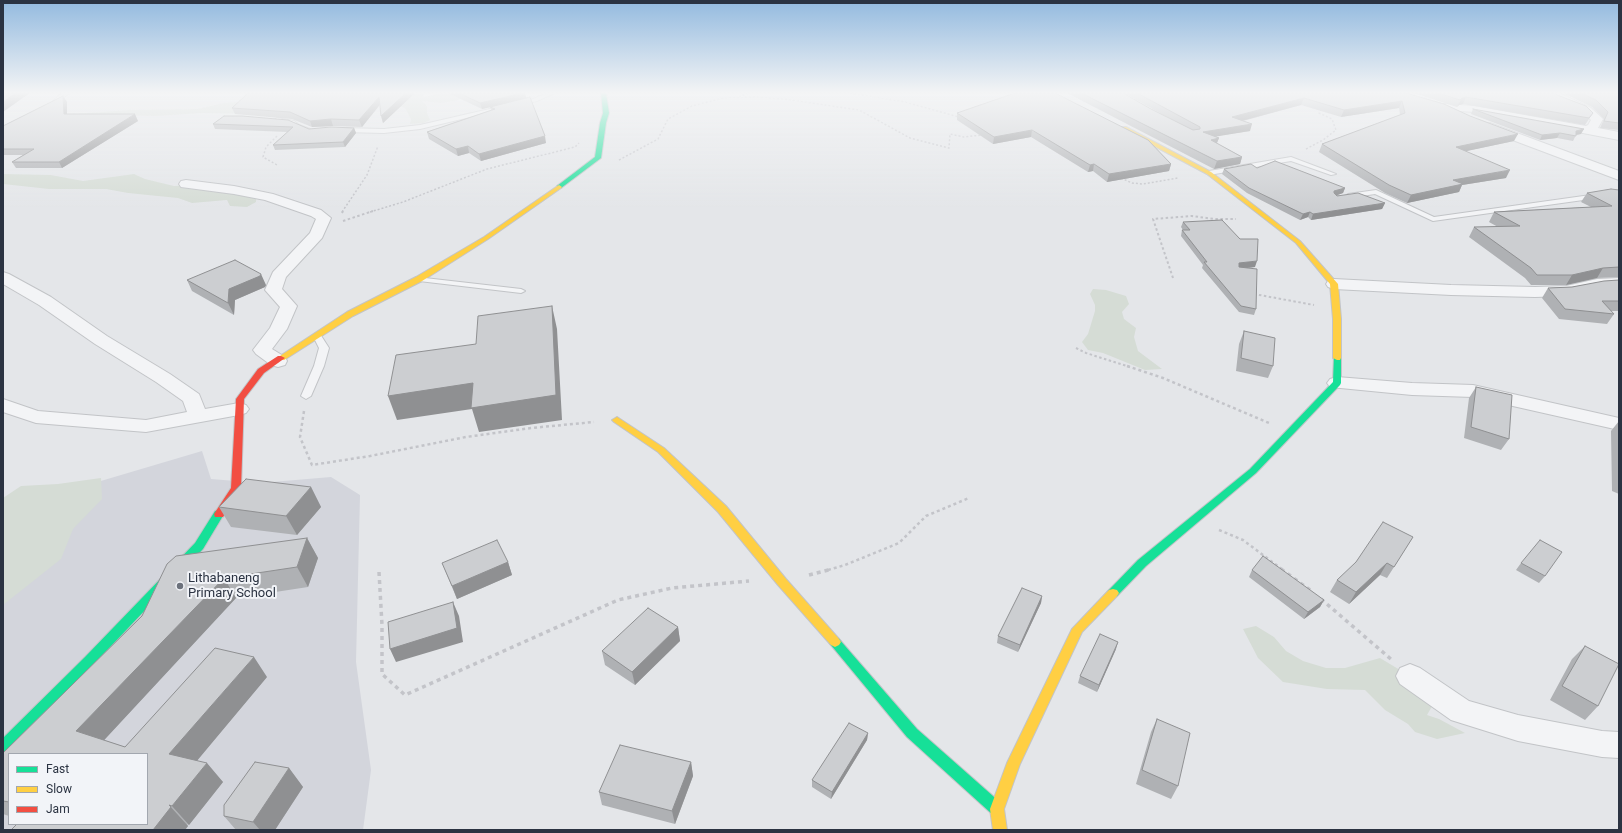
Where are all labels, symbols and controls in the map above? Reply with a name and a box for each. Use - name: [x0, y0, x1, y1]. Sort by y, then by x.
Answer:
- place label: Lithabaneng Primary School: [188, 571, 276, 602]
- marker: Lithabaneng Primary School: [175, 581, 185, 591]
- legend: [8, 753, 148, 825]
- text: Fast: [46, 762, 69, 776]
- text: Slow: [46, 782, 72, 796]
- text: Jam: [46, 802, 70, 816]

